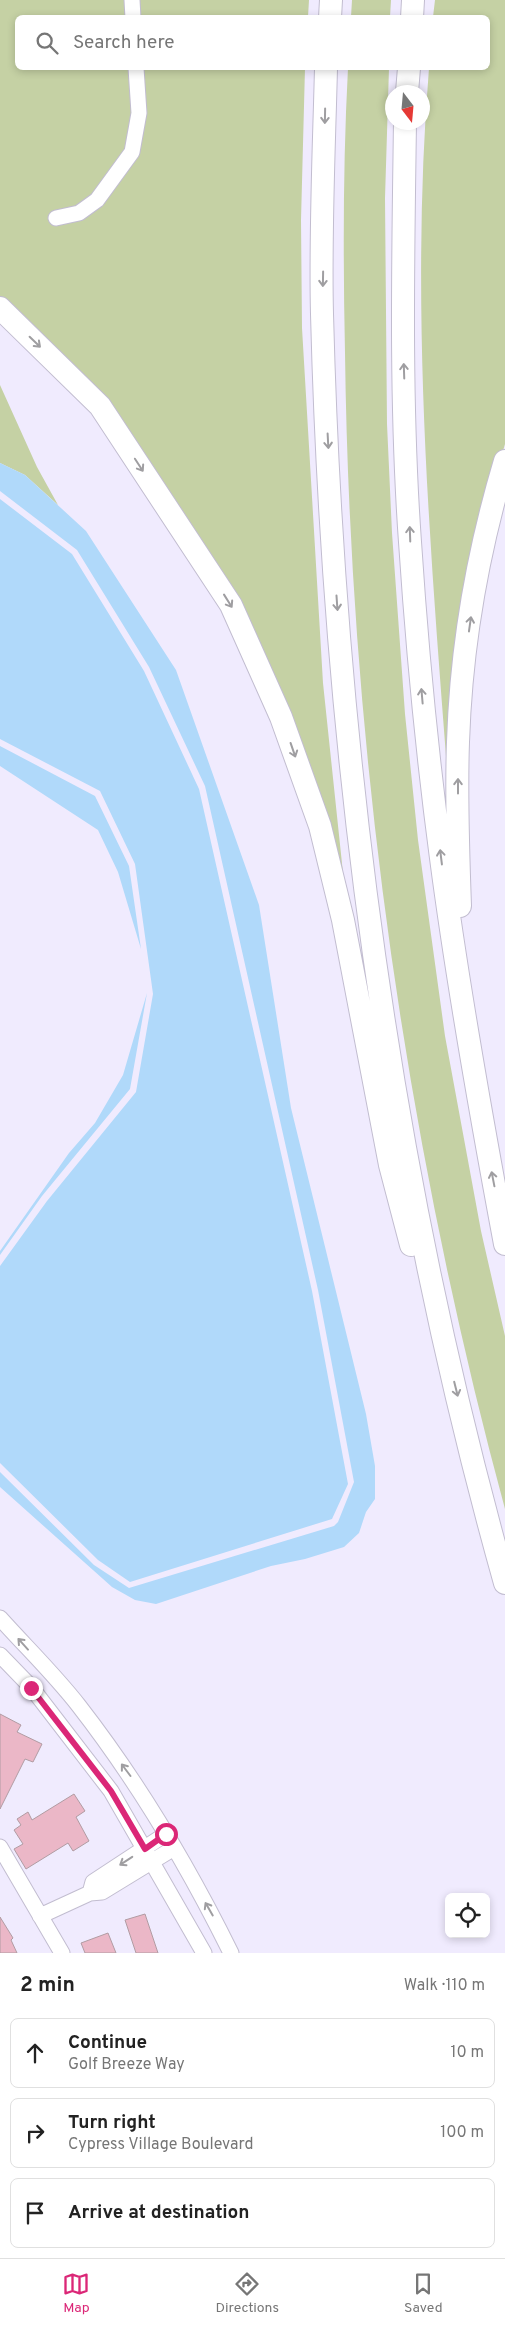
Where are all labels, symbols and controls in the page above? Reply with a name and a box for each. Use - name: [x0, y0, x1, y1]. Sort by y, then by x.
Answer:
- search box: [15, 15, 490, 70]
- icon: search: [33, 29, 61, 57]
- text: Search here: [73, 31, 175, 55]
- north arrow: [385, 85, 430, 130]
- one-way arrow: [320, 108, 330, 124]
- one-way arrow: [318, 270, 327, 286]
- one-way arrow: [29, 336, 41, 348]
- one-way arrow: [399, 364, 408, 380]
- one-way arrow: [323, 433, 332, 449]
- one-way arrow: [134, 458, 144, 472]
- one-way arrow: [405, 526, 414, 542]
- one-way arrow: [224, 593, 234, 607]
- one-way arrow: [332, 595, 342, 611]
- one-way arrow: [465, 616, 475, 632]
- one-way arrow: [418, 688, 427, 704]
- one-way arrow: [289, 742, 298, 757]
- one-way arrow: [453, 778, 463, 794]
- one-way arrow: [435, 850, 445, 866]
- one-way arrow: [488, 1172, 497, 1188]
- one-way arrow: [452, 1380, 461, 1396]
- one-way arrow: [17, 1637, 29, 1650]
- route end: [20, 1677, 43, 1700]
- one-way arrow: [121, 1763, 131, 1777]
- route start: [155, 1823, 178, 1846]
- one-way arrow: [119, 1857, 133, 1867]
- map controls: [445, 1893, 490, 1938]
- button: locate: [445, 1893, 490, 1938]
- one-way arrow: [203, 1903, 213, 1917]
- text: 2 min: [20, 1972, 75, 1999]
- text: Walk · 110 m: [404, 1976, 485, 1996]
- text: Continue: [68, 2031, 147, 2055]
- icon: ahead: [21, 2039, 49, 2067]
- text: 10 m: [450, 2043, 484, 2063]
- text: Golf Breeze Way: [68, 2055, 185, 2075]
- text: Turn right: [68, 2111, 156, 2135]
- icon: right: [21, 2119, 49, 2147]
- text: 100 m: [440, 2123, 484, 2143]
- text: Cypress Village Boulevard: [68, 2135, 253, 2155]
- icon: arrive: [21, 2199, 49, 2227]
- text: Arrive at destination: [68, 2201, 249, 2225]
- tab: Map: [62, 2270, 90, 2317]
- tab: Directions: [215, 2270, 279, 2317]
- tab: Saved: [404, 2270, 443, 2317]

